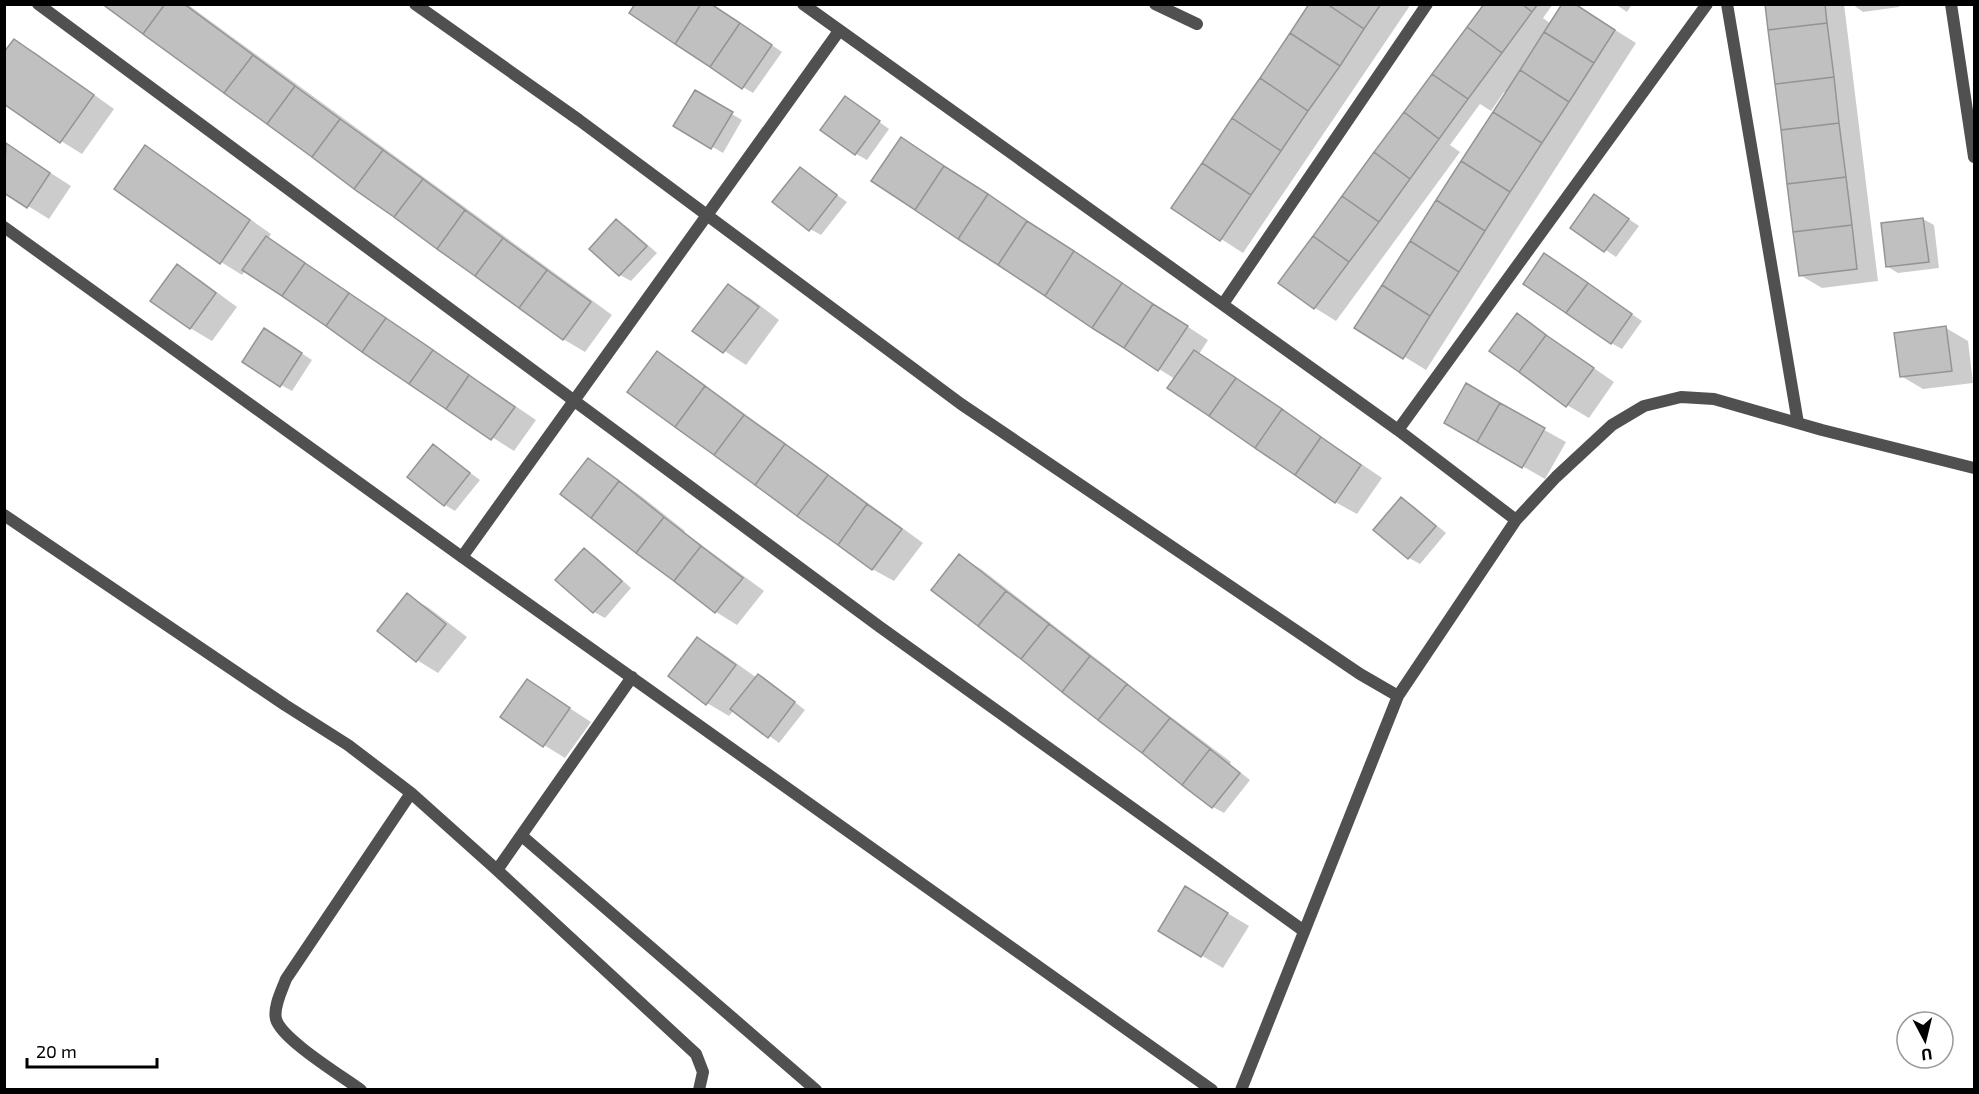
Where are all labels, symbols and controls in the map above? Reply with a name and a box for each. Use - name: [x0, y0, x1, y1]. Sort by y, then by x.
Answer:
- north arrow: [1895, 1010, 1955, 1070]
- scale bar: [27, 1031, 158, 1069]
- text: 20 m: [36, 1040, 77, 1062]
- text: U: [1920, 1045, 1933, 1065]

